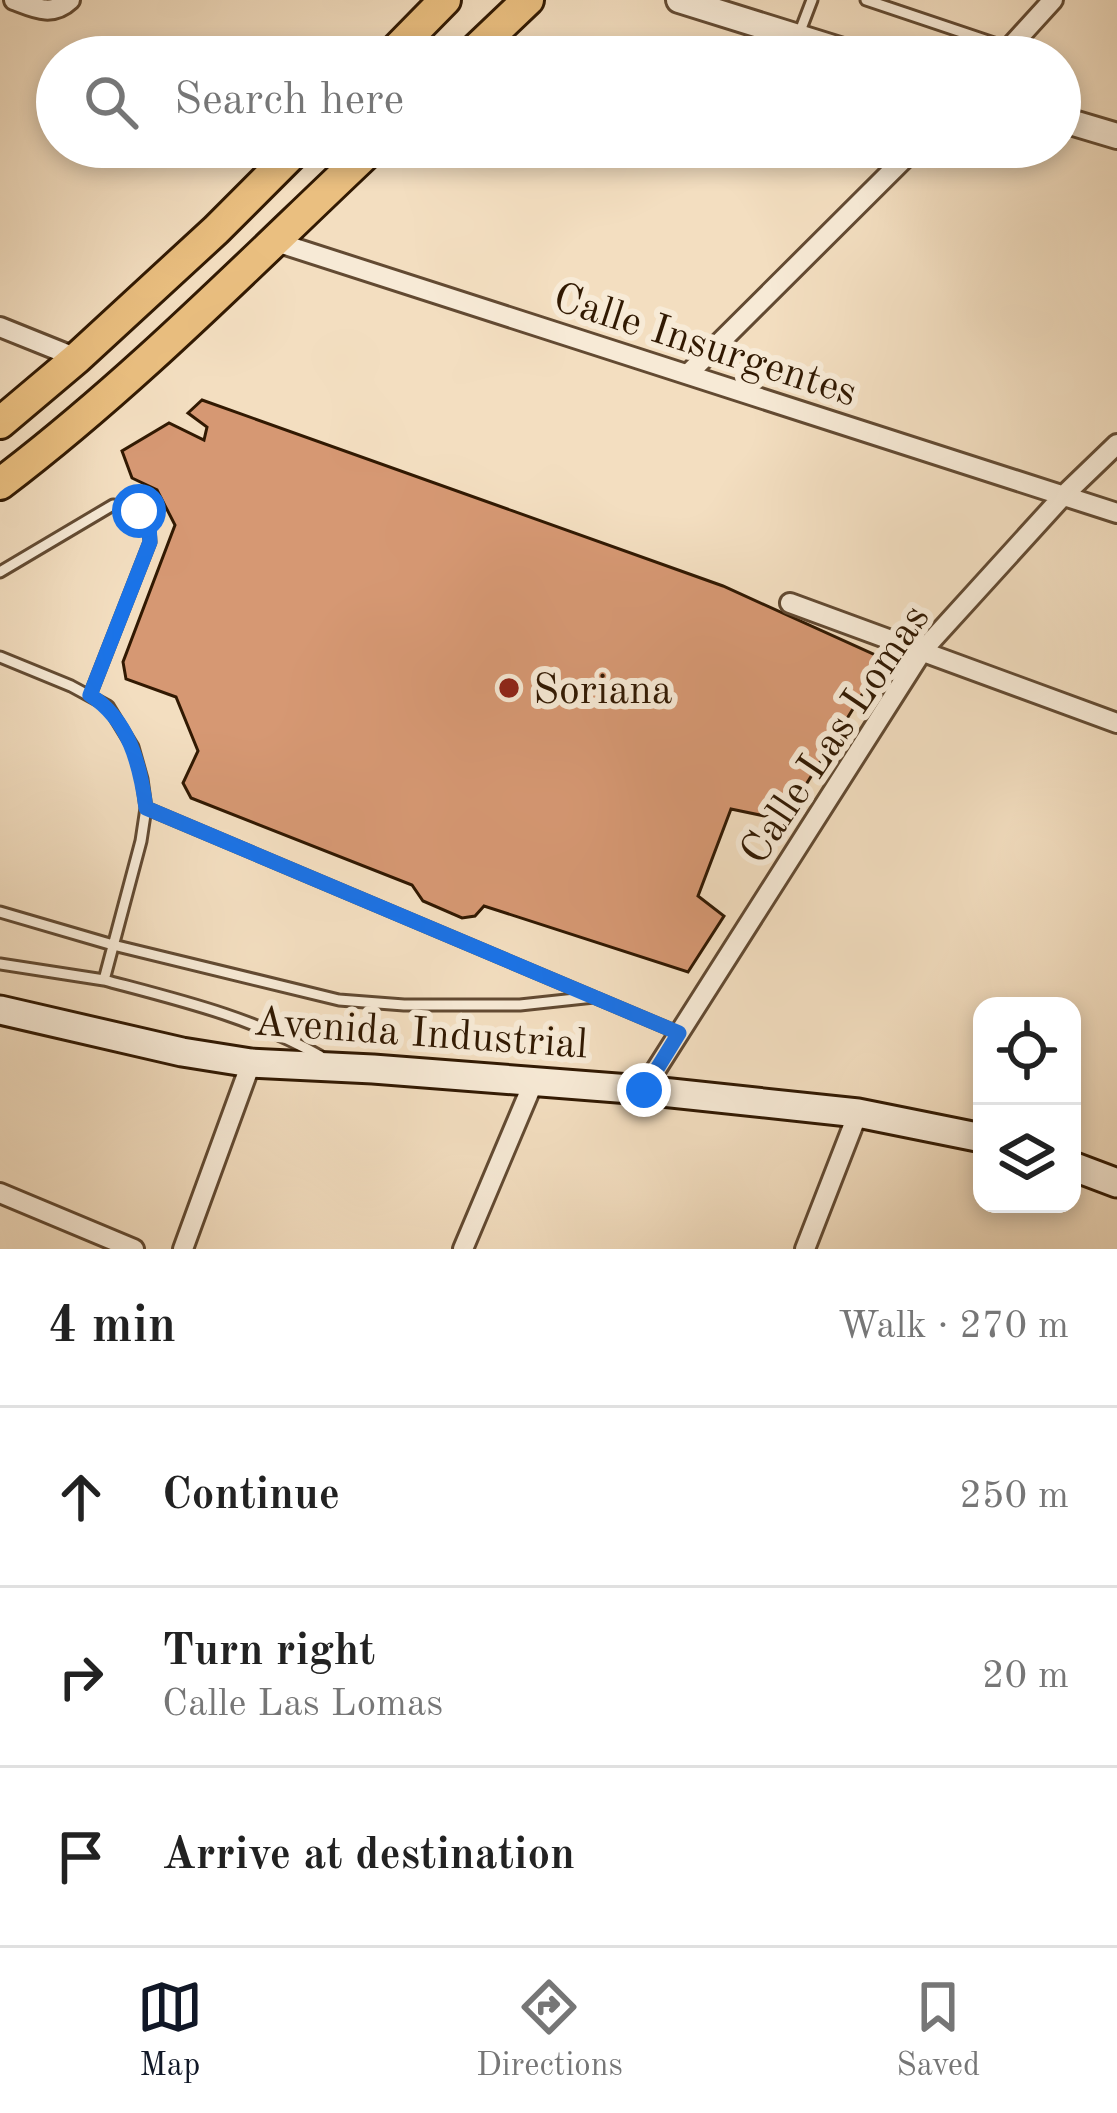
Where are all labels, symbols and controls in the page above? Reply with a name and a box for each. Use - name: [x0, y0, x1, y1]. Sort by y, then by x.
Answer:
- search box: [36, 36, 1081, 168]
- icon: search: [78, 69, 144, 135]
- text: Search here: [174, 79, 404, 124]
- street label: Calle Insurgentes: [548, 278, 862, 416]
- route start: [112, 484, 166, 538]
- street label: Calle Las Lomas: [734, 598, 938, 873]
- place label: Soriana: [533, 671, 673, 713]
- marker: Soriana: [496, 675, 522, 701]
- map controls: [973, 997, 1081, 1213]
- button: locate: [973, 997, 1081, 1105]
- street label: Avenida Industrial: [252, 1002, 589, 1068]
- route end: [617, 1063, 671, 1117]
- button: layers: [973, 1105, 1081, 1213]
- text: 4 min: [48, 1302, 176, 1353]
- text: Walk · 270 m: [838, 1307, 1069, 1346]
- icon: ahead: [48, 1464, 114, 1530]
- text: Continue: [162, 1474, 340, 1519]
- text: 250 m: [959, 1477, 1069, 1516]
- text: Turn right: [162, 1630, 375, 1675]
- icon: right: [48, 1644, 114, 1710]
- text: 20 m: [982, 1657, 1069, 1696]
- text: Calle Las Lomas: [162, 1685, 443, 1724]
- icon: arrive: [48, 1824, 114, 1890]
- text: Arrive at destination: [162, 1834, 575, 1879]
- tab: Map: [137, 1974, 203, 2087]
- tab: Directions: [476, 1974, 623, 2087]
- tab: Saved: [896, 1974, 980, 2087]

